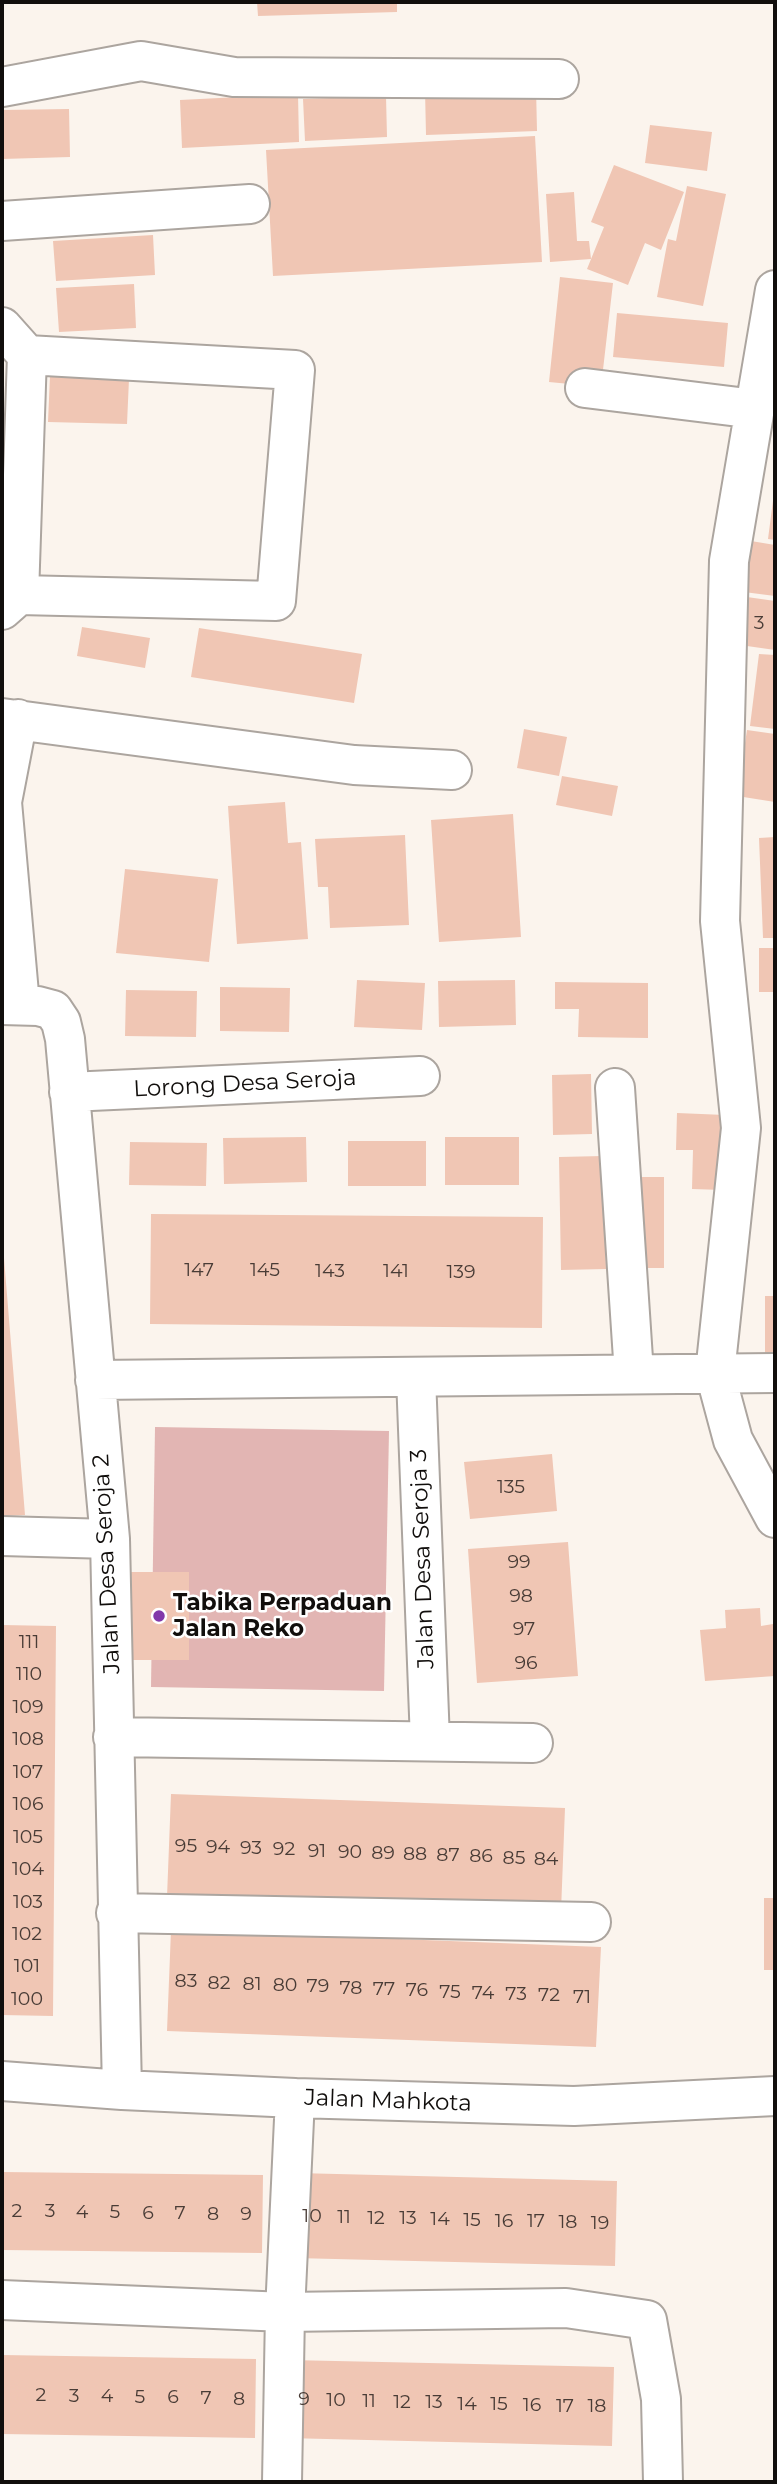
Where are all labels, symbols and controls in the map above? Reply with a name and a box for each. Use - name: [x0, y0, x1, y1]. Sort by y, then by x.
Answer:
- house number: 3: [754, 612, 764, 634]
- street label: Lorong Desa Seroja: [133, 1064, 357, 1104]
- house number: 147: [184, 1259, 214, 1281]
- house number: 145: [250, 1259, 280, 1281]
- house number: 143: [315, 1260, 345, 1282]
- house number: 141: [383, 1260, 409, 1282]
- house number: 139: [446, 1261, 476, 1283]
- street label: Jalan Desa Seroja 3: [405, 1448, 441, 1670]
- street label: Jalan Desa Seroja 2: [87, 1453, 127, 1675]
- house number: 135: [497, 1476, 525, 1498]
- house number: 99: [507, 1551, 531, 1573]
- house number: 98: [509, 1585, 533, 1607]
- place label: Tabika Perpaduan Jalan Reko: [173, 1589, 392, 1643]
- marker: Tabika Perpaduan Jalan Reko: [151, 1608, 167, 1624]
- house number: 97: [513, 1618, 535, 1640]
- house number: 111: [19, 1631, 39, 1653]
- house number: 96: [514, 1652, 538, 1674]
- house number: 110: [16, 1663, 42, 1685]
- house number: 109: [12, 1696, 44, 1718]
- house number: 108: [12, 1728, 44, 1750]
- house number: 107: [13, 1761, 43, 1783]
- house number: 106: [12, 1793, 44, 1815]
- house number: 105: [13, 1826, 43, 1848]
- house number: 95: [175, 1835, 197, 1857]
- house number: 94: [206, 1836, 230, 1858]
- house number: 93: [240, 1837, 262, 1859]
- house number: 92: [273, 1838, 295, 1860]
- house number: 91: [308, 1840, 326, 1862]
- house number: 90: [338, 1841, 362, 1863]
- house number: 89: [371, 1842, 395, 1864]
- house number: 88: [403, 1843, 427, 1865]
- house number: 87: [436, 1844, 460, 1866]
- house number: 86: [469, 1845, 493, 1867]
- house number: 85: [503, 1847, 525, 1869]
- house number: 84: [534, 1848, 558, 1870]
- house number: 104: [12, 1858, 44, 1880]
- house number: 103: [13, 1891, 43, 1913]
- house number: 102: [12, 1923, 42, 1945]
- house number: 101: [14, 1955, 40, 1977]
- house number: 83: [175, 1970, 197, 1992]
- house number: 82: [208, 1972, 230, 1994]
- house number: 81: [243, 1973, 261, 1995]
- house number: 80: [273, 1974, 297, 1996]
- house number: 79: [307, 1975, 329, 1997]
- house number: 78: [340, 1977, 362, 1999]
- house number: 77: [373, 1978, 395, 2000]
- house number: 76: [406, 1979, 428, 2001]
- house number: 75: [439, 1981, 461, 2003]
- house number: 74: [472, 1982, 494, 2004]
- house number: 73: [505, 1983, 527, 2005]
- house number: 72: [538, 1984, 560, 2006]
- house number: 71: [573, 1986, 591, 2008]
- house number: 100: [11, 1988, 43, 2010]
- street label: Jalan Mahkota: [304, 2084, 472, 2118]
- house number: 2: [12, 2200, 22, 2222]
- house number: 3: [45, 2200, 55, 2222]
- house number: 4: [76, 2201, 88, 2223]
- house number: 5: [110, 2201, 120, 2223]
- house number: 6: [142, 2202, 154, 2224]
- house number: 7: [174, 2202, 186, 2224]
- house number: 8: [207, 2203, 219, 2225]
- house number: 9: [240, 2203, 252, 2225]
- house number: 10: [302, 2205, 322, 2227]
- house number: 11: [337, 2206, 351, 2228]
- house number: 12: [367, 2207, 385, 2229]
- house number: 13: [399, 2207, 417, 2229]
- house number: 14: [430, 2208, 450, 2230]
- house number: 15: [463, 2209, 481, 2231]
- house number: 16: [495, 2210, 513, 2232]
- house number: 17: [527, 2210, 545, 2232]
- house number: 18: [559, 2211, 577, 2233]
- house number: 19: [591, 2212, 609, 2234]
- house number: 2: [36, 2384, 46, 2406]
- house number: 3: [69, 2385, 79, 2407]
- house number: 4: [101, 2385, 113, 2407]
- house number: 5: [135, 2386, 145, 2408]
- house number: 6: [167, 2386, 179, 2408]
- house number: 7: [200, 2387, 212, 2409]
- house number: 8: [233, 2388, 245, 2410]
- house number: 9: [298, 2388, 310, 2410]
- house number: 10: [326, 2389, 346, 2411]
- house number: 11: [362, 2390, 376, 2412]
- house number: 12: [393, 2391, 411, 2413]
- house number: 13: [425, 2391, 443, 2413]
- house number: 14: [457, 2393, 477, 2415]
- house number: 15: [490, 2393, 508, 2415]
- house number: 16: [523, 2394, 541, 2416]
- house number: 17: [556, 2395, 574, 2417]
- house number: 18: [588, 2395, 606, 2417]

